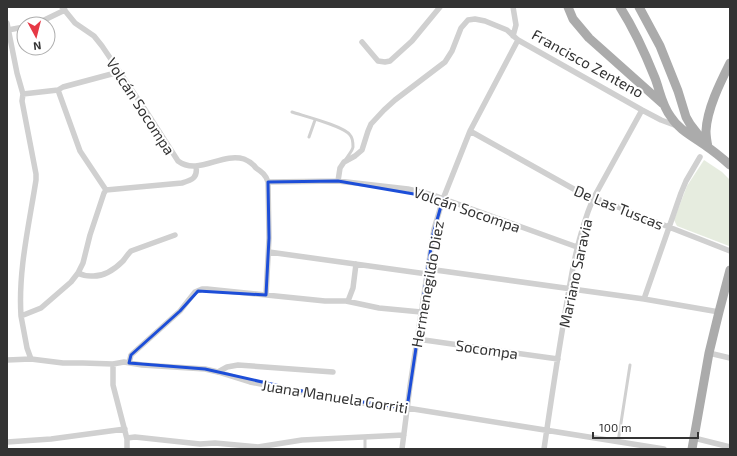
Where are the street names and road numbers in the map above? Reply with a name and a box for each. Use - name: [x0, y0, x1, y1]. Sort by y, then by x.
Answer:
- street label: Francisco Zenteno: [529, 25, 647, 101]
- street label: Volcán Socompa: [103, 54, 179, 158]
- street label: De Las Tuscas: [572, 181, 666, 233]
- street label: Volcán Socompa: [411, 182, 523, 236]
- street label: Mariano Saravia: [555, 217, 595, 329]
- street label: Hermenegildo Diez: [407, 219, 447, 349]
- street label: Socompa: [455, 336, 519, 362]
- street label: Juana Manuela Gorriti: [260, 376, 410, 416]

